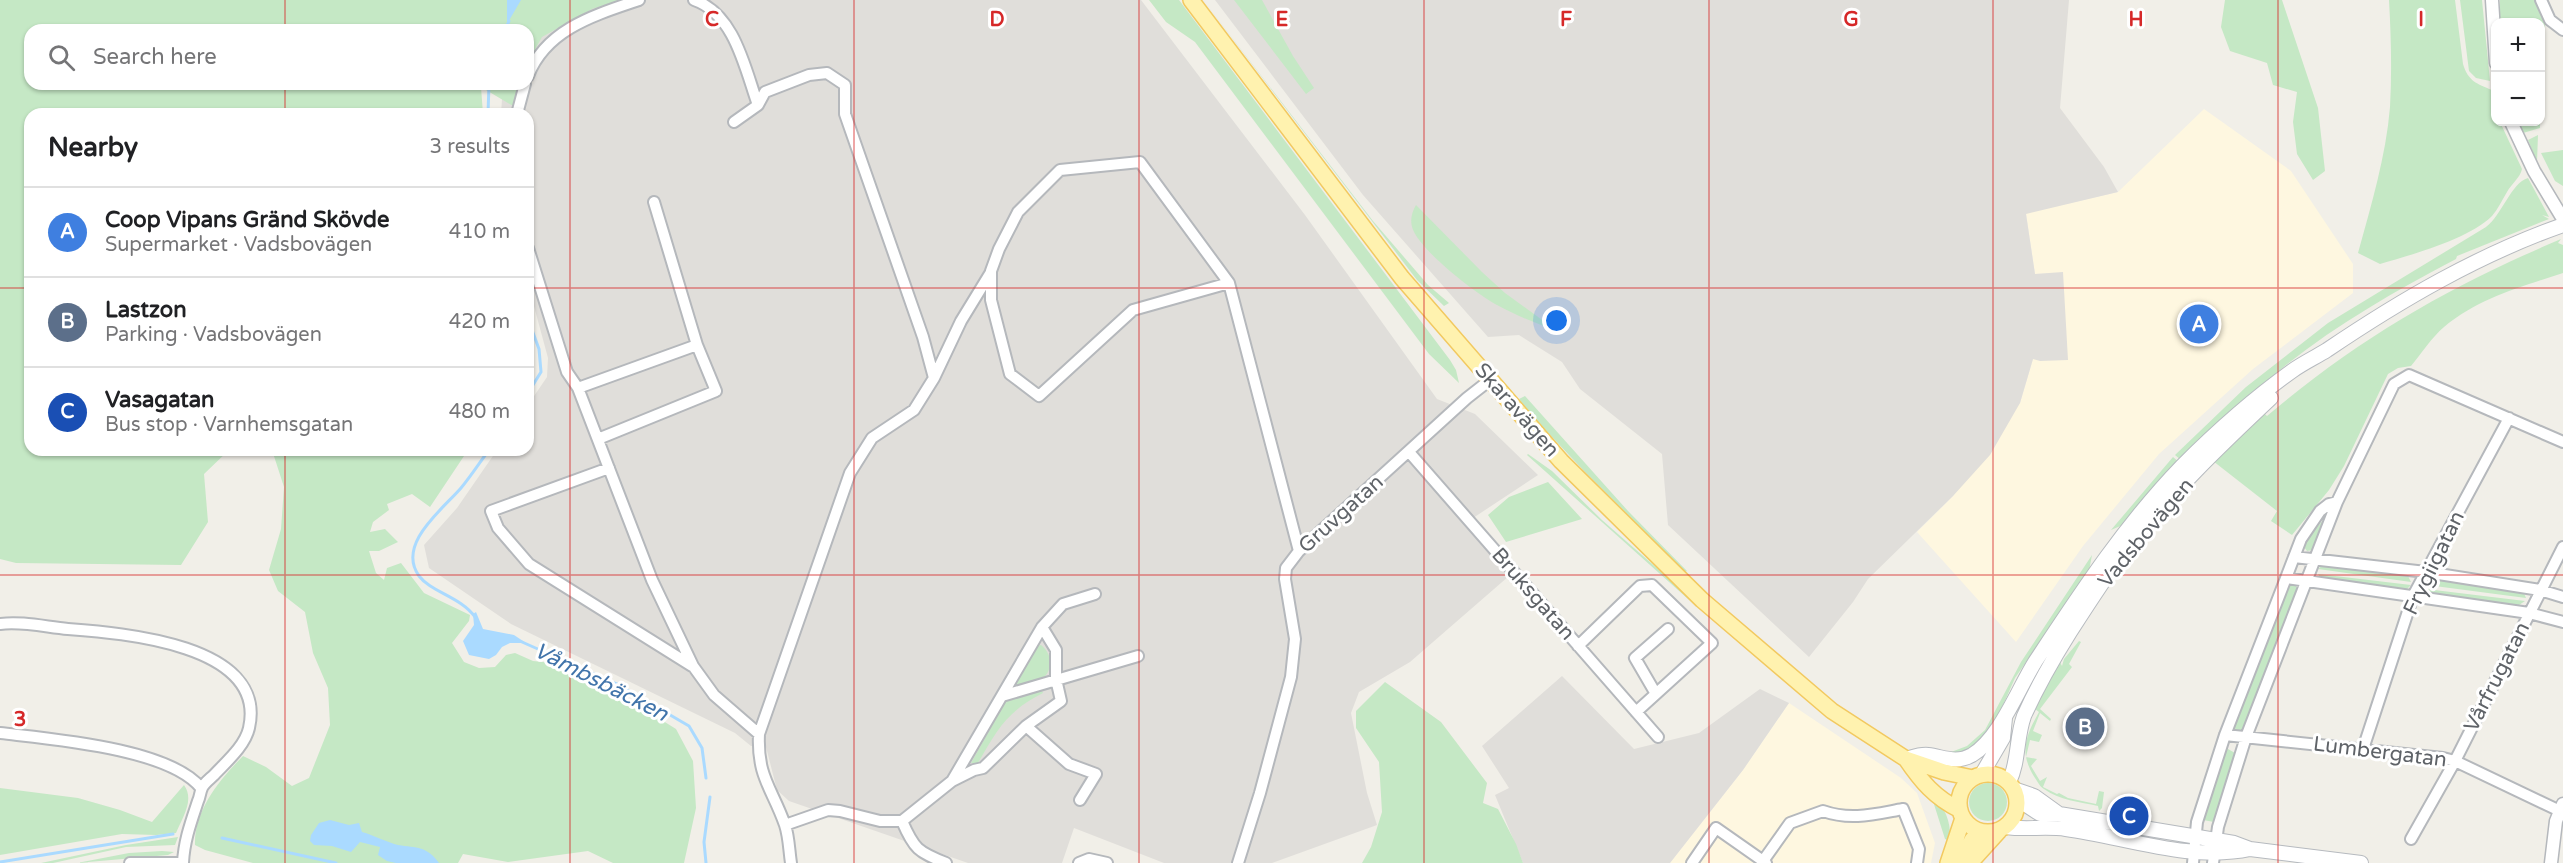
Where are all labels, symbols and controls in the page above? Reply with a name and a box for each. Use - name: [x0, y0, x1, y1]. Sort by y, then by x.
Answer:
- text: C: [705, 8, 719, 32]
- text: D: [989, 8, 1005, 32]
- text: E: [1276, 8, 1289, 32]
- text: F: [1560, 8, 1572, 32]
- text: G: [1843, 8, 1859, 32]
- text: H: [2128, 8, 2144, 32]
- text: I: [2418, 8, 2424, 32]
- map controls: [2491, 18, 2545, 126]
- button: +: [2491, 18, 2545, 72]
- search box: [24, 24, 534, 90]
- icon: search: [45, 41, 78, 74]
- text: Search here: [93, 44, 217, 70]
- button: −: [2491, 72, 2545, 126]
- text: Nearby: [48, 132, 138, 163]
- text: 3 results: [430, 135, 510, 159]
- text: Coop Vipans Gränd Skövde: [105, 207, 389, 233]
- text: A: [60, 220, 75, 244]
- text: 410 m: [449, 220, 510, 244]
- text: Supermarket · Vadsbovägen: [105, 233, 372, 257]
- text: Lastzon: [105, 297, 187, 323]
- pin: A: [2180, 302, 2218, 346]
- your location: [1542, 306, 1571, 335]
- text: B: [61, 310, 74, 334]
- text: 420 m: [449, 310, 510, 334]
- text: Parking · Vadsbovägen: [105, 323, 322, 347]
- street label: Skaravägen: [1469, 358, 1565, 462]
- text: Vasagatan: [105, 387, 215, 413]
- text: C: [61, 400, 74, 424]
- text: 480 m: [449, 400, 510, 424]
- text: Bus stop · Varnhemsgatan: [105, 413, 353, 437]
- street label: Gruvgatan: [1294, 470, 1388, 558]
- street label: Vadsbovägen: [2093, 473, 2199, 593]
- street label: Frygiigatan: [2398, 507, 2470, 619]
- street label: Bruksgatan: [1486, 543, 1580, 645]
- street label: Vårfrugatan: [2459, 618, 2535, 736]
- water label: Våmbsbäcken: [530, 637, 673, 727]
- pin: B: [2066, 704, 2104, 750]
- text: 3: [14, 708, 26, 732]
- street label: Lumbergatan: [2312, 731, 2448, 773]
- pin: C: [2110, 794, 2148, 838]

